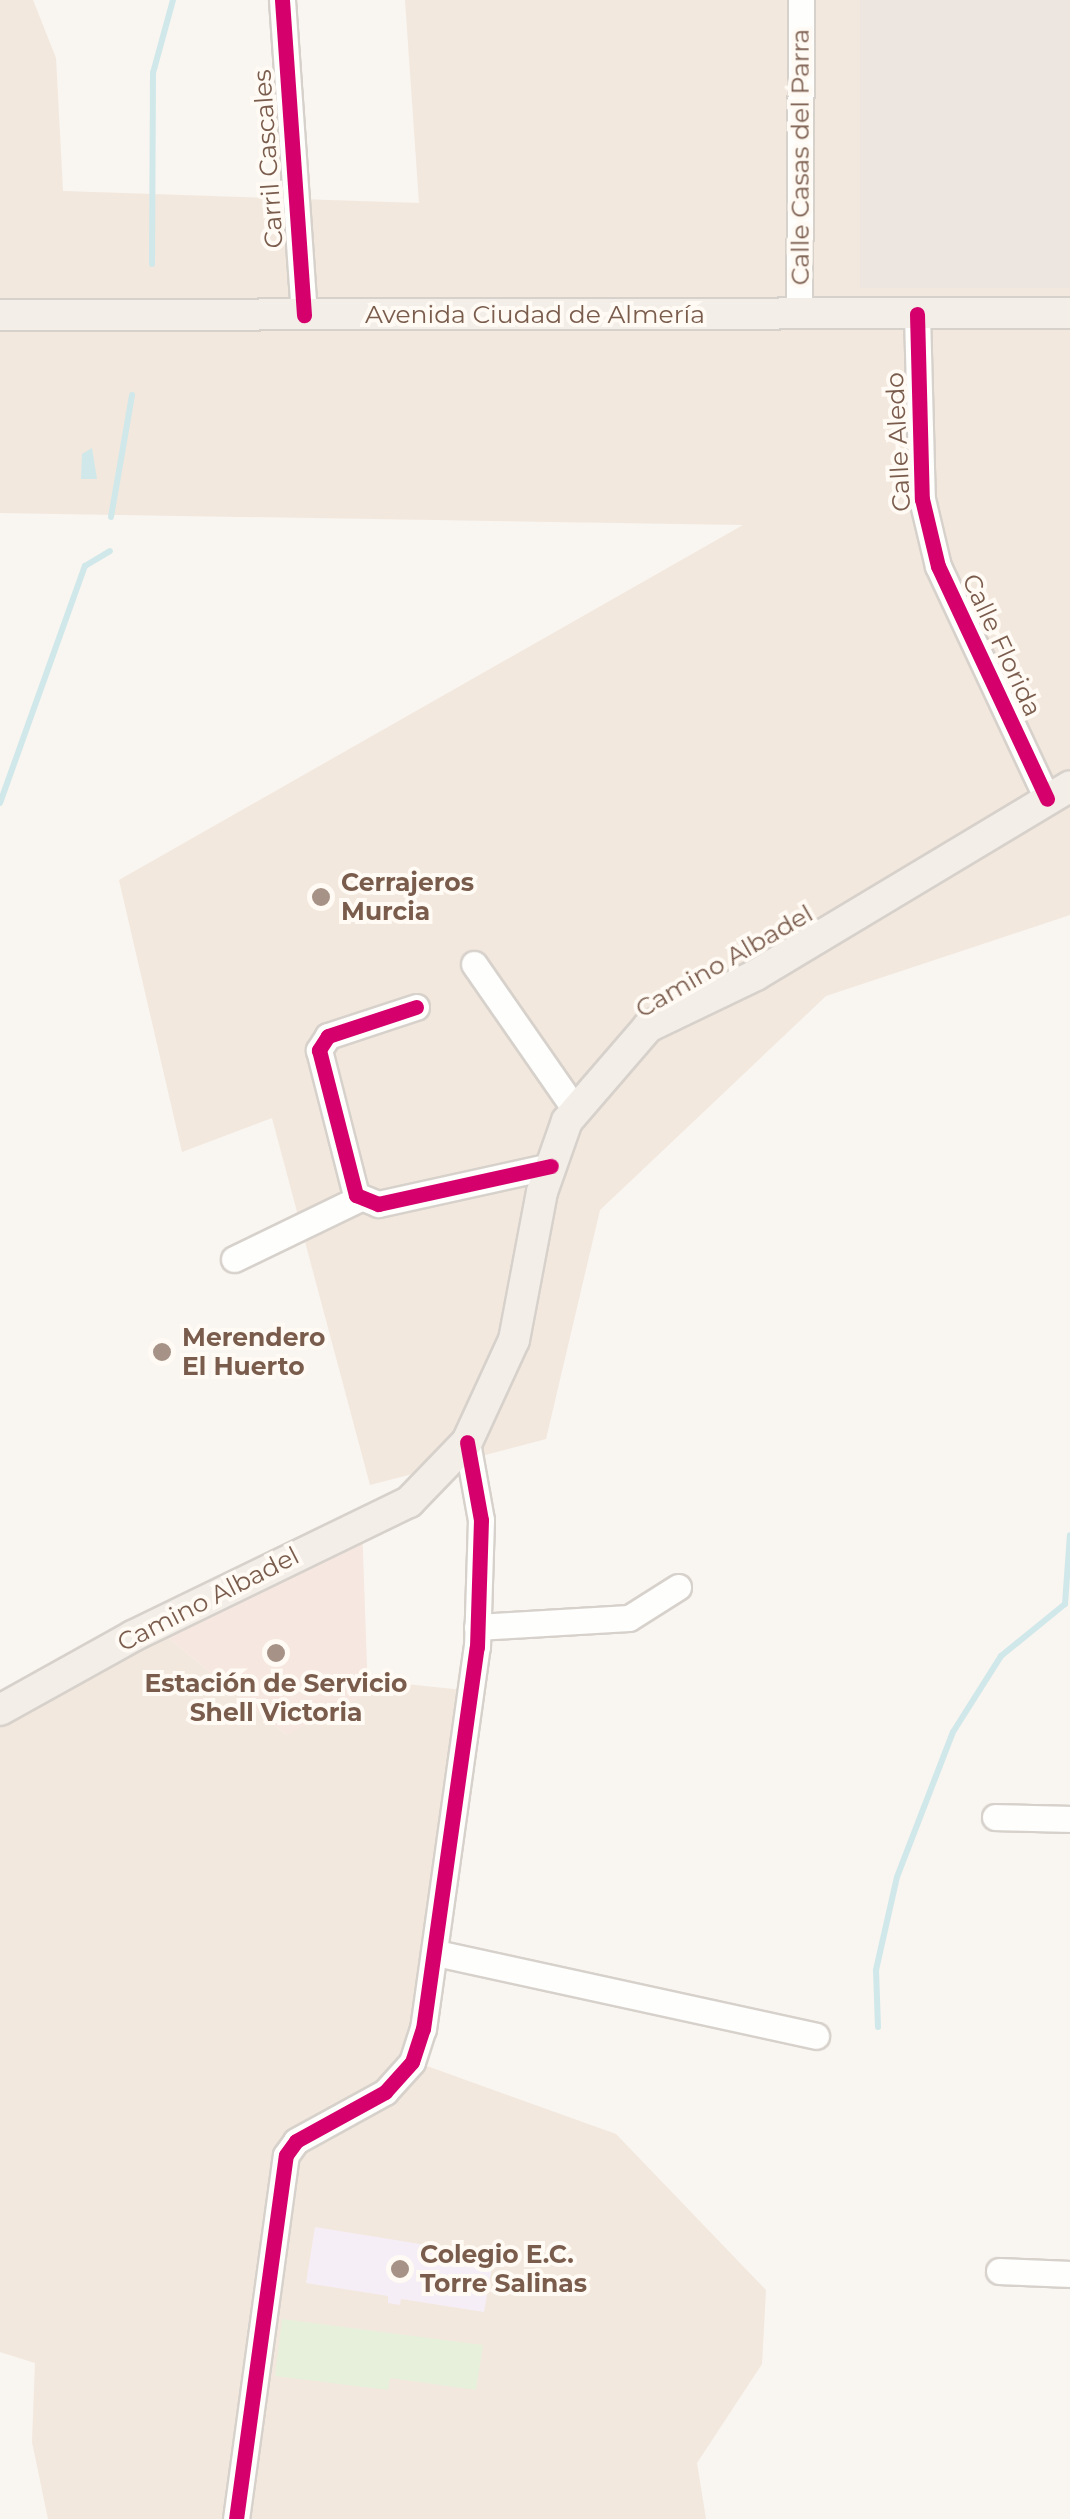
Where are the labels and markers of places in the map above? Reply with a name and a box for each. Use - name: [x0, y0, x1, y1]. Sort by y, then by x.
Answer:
- place label: Cerrajeros Murcia: [341, 868, 474, 927]
- marker: Cerrajeros Murcia: [310, 886, 332, 908]
- place label: Merendero El Huerto: [182, 1323, 325, 1382]
- marker: Merendero El Huerto: [151, 1341, 173, 1363]
- marker: Estación de Servicio Shell Victoria: [265, 1642, 287, 1664]
- place label: Estación de Servicio Shell Victoria: [145, 1669, 407, 1728]
- place label: Colegio E.C. Torre Salinas: [420, 2240, 587, 2299]
- marker: Colegio E.C. Torre Salinas: [389, 2258, 411, 2280]

